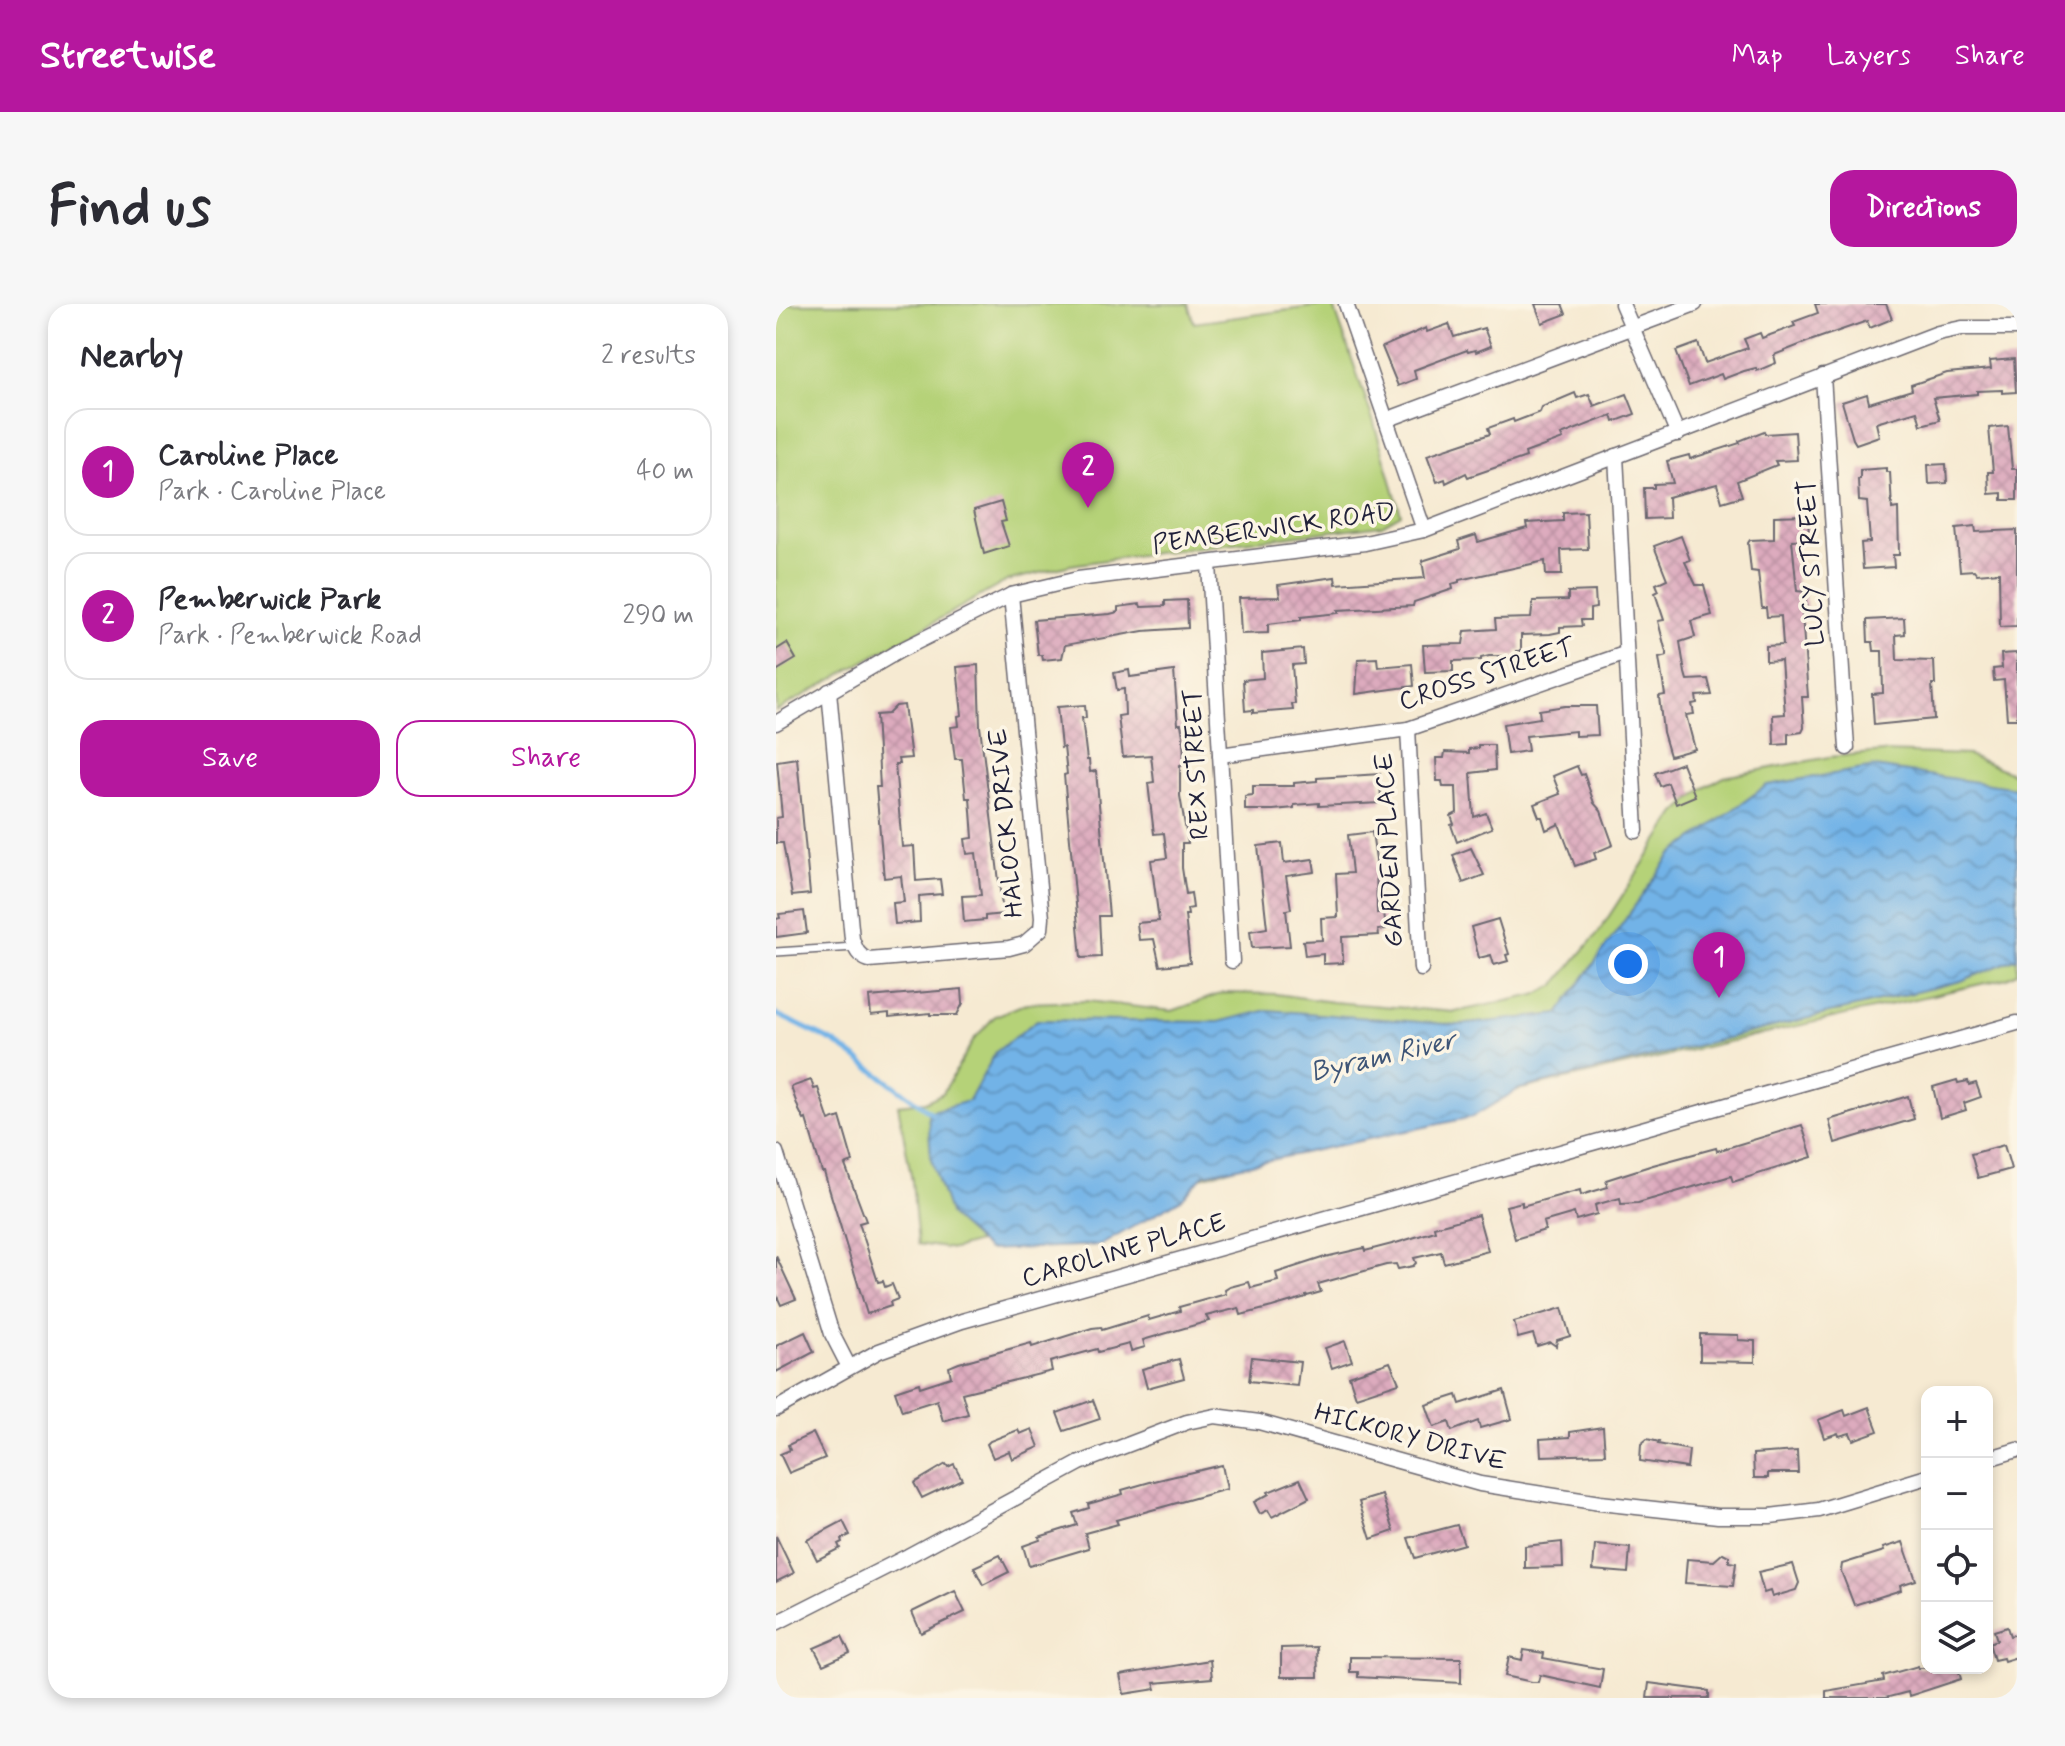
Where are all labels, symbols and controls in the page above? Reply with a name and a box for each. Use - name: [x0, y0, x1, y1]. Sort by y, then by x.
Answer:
- text: Streetwise: [40, 32, 216, 81]
- text: Map: [1732, 38, 1783, 75]
- text: Layers: [1827, 38, 1911, 75]
- text: Share: [1955, 38, 2025, 75]
- button: Directions: [1830, 170, 2017, 247]
- text: Find us: [48, 172, 211, 245]
- text: Nearby: [80, 334, 184, 379]
- text: 2 results: [601, 339, 696, 373]
- text: Caroline Place: [158, 436, 338, 475]
- pin: 2: [1062, 442, 1114, 508]
- text: 1: [102, 455, 114, 489]
- text: 40 m: [636, 455, 694, 489]
- text: Park · Caroline Place: [158, 475, 386, 509]
- street label: LUCY STREET: [1791, 479, 1833, 647]
- street label: PEMBERWICK ROAD: [1150, 495, 1398, 563]
- text: Pemberwick Park: [158, 580, 382, 619]
- text: 2: [102, 599, 114, 633]
- text: 290 m: [622, 599, 694, 633]
- text: Park · Pemberwick Road: [158, 619, 422, 653]
- street label: CROSS STREET: [1395, 630, 1580, 719]
- street label: REX STREET: [1176, 688, 1218, 840]
- button: Save: [80, 720, 380, 797]
- button: Share: [396, 720, 696, 797]
- street label: HALOCK DRIVE: [982, 727, 1032, 919]
- street label: GARDEN PLACE: [1368, 752, 1412, 948]
- pin: 1: [1693, 932, 1745, 998]
- your location: [1608, 944, 1648, 984]
- water label: Byram River: [1307, 1022, 1463, 1092]
- street label: CAROLINE PLACE: [1018, 1206, 1230, 1296]
- map controls: [1921, 1386, 1993, 1674]
- button: +: [1921, 1386, 1993, 1458]
- street label: HICKORY DRIVE: [1310, 1396, 1510, 1480]
- button: −: [1921, 1458, 1993, 1530]
- button: locate: [1921, 1530, 1993, 1602]
- button: layers: [1921, 1602, 1993, 1674]

